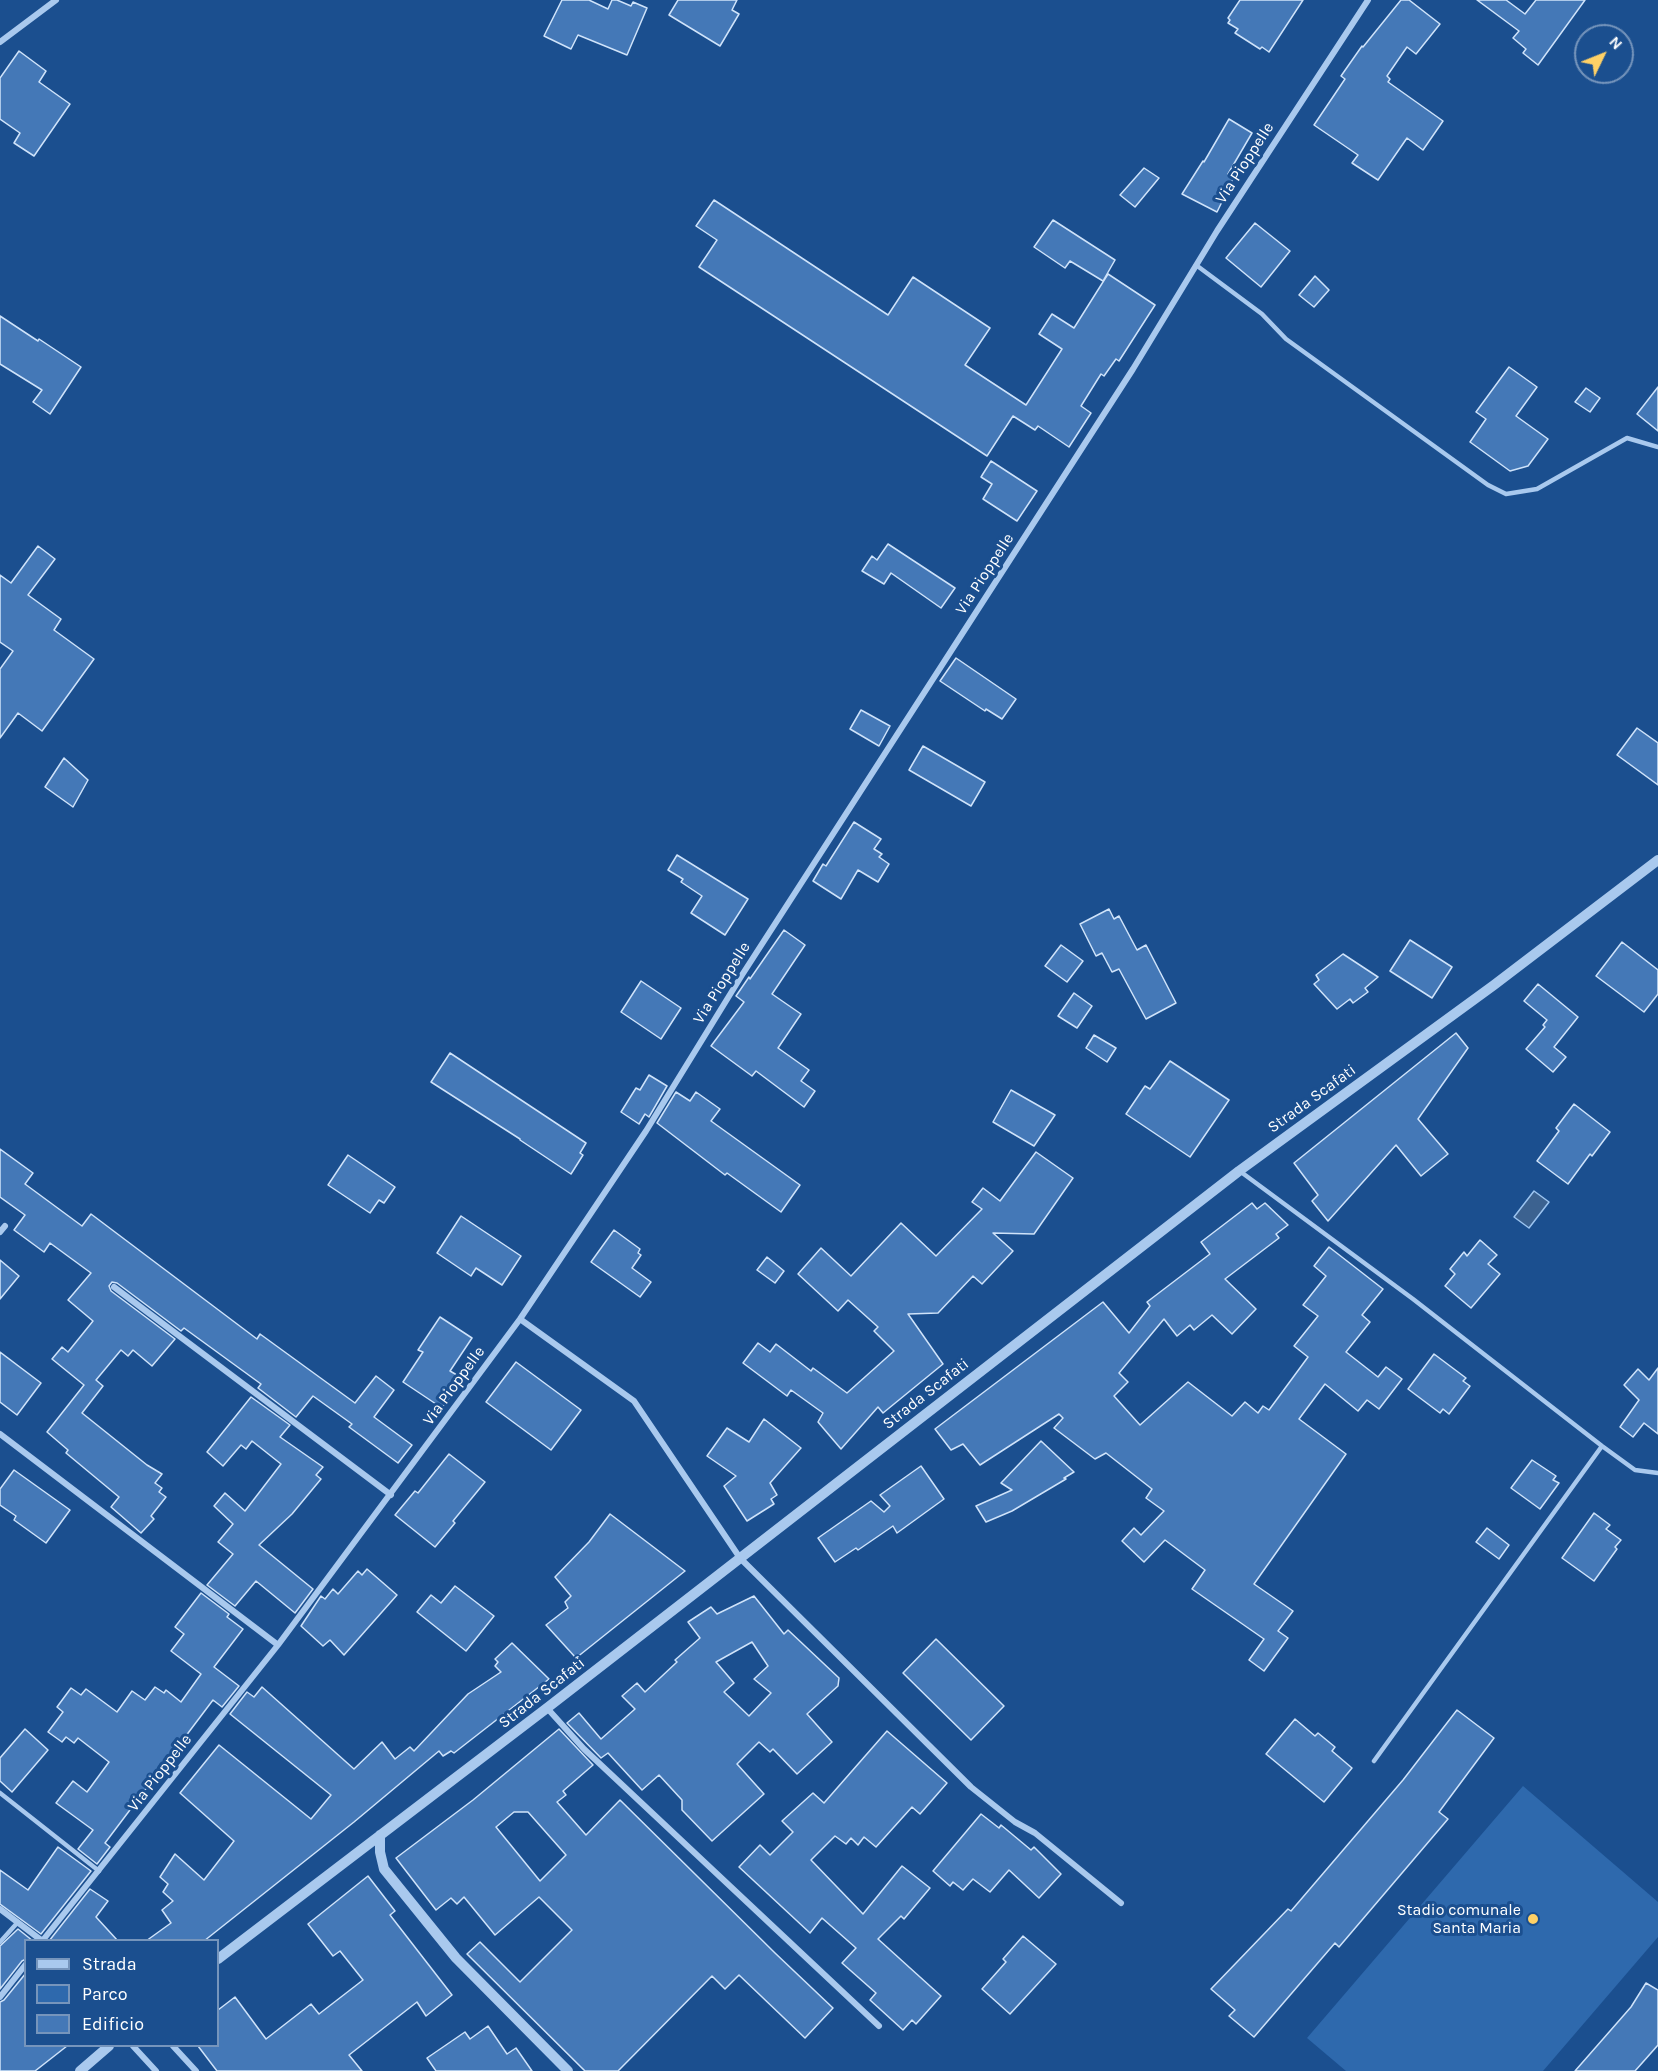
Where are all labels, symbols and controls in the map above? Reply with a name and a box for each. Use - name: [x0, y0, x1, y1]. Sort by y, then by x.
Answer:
- north arrow: [1574, 24, 1634, 84]
- text: N: [1605, 32, 1627, 53]
- street label: Via Pioppelle: [1212, 119, 1278, 207]
- street label: Via Pioppelle: [952, 530, 1018, 618]
- street label: Via Pioppelle: [689, 939, 755, 1027]
- street label: Strada Scafati: [1264, 1061, 1360, 1137]
- street label: Via Pioppelle: [419, 1343, 489, 1429]
- street label: Strada Scafati: [879, 1354, 973, 1434]
- street label: Strada Scafati: [495, 1653, 589, 1733]
- street label: Via Pioppelle: [124, 1731, 196, 1815]
- place label: Stadio comunale Santa Maria: [1397, 1900, 1521, 1938]
- marker: Stadio comunale Santa Maria: [1526, 1912, 1540, 1926]
- legend: [24, 1939, 219, 2047]
- text: Strada: [82, 1953, 137, 1975]
- text: Parco: [82, 1983, 128, 2005]
- text: Edificio: [82, 2013, 144, 2035]

